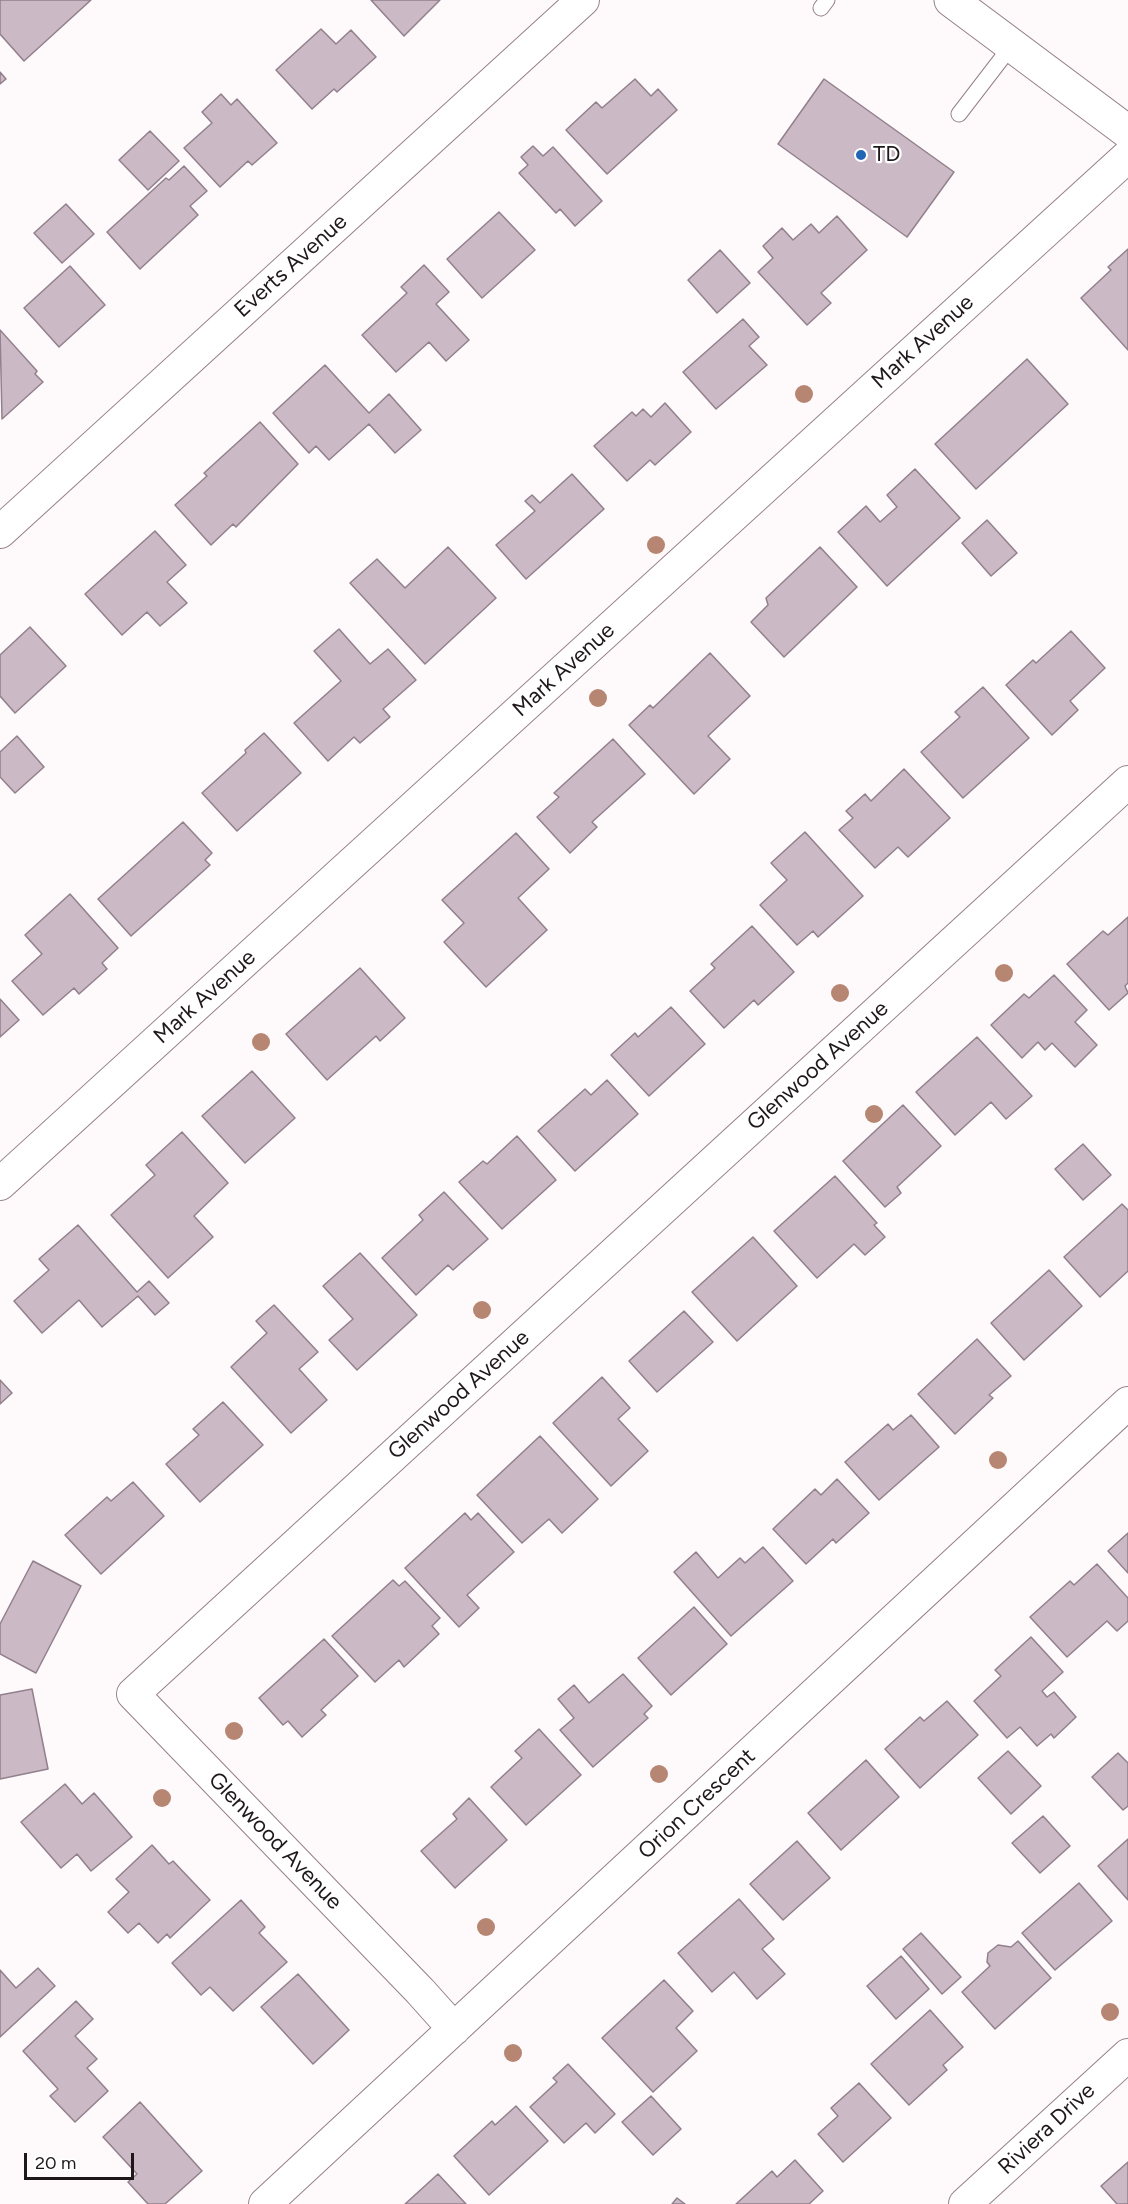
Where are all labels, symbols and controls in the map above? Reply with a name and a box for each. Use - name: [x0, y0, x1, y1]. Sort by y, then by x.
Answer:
- place label: TD: [873, 142, 900, 168]
- marker: TD: [854, 148, 868, 162]
- street label: Everts Avenue: [229, 209, 353, 323]
- street label: Mark Avenue: [867, 289, 979, 395]
- street label: Mark Avenue: [508, 617, 620, 723]
- street label: Mark Avenue: [149, 944, 261, 1050]
- street label: Glenwood Avenue: [742, 996, 894, 1136]
- street label: Glenwood Avenue: [383, 1325, 535, 1465]
- street label: Orion Crescent: [633, 1743, 761, 1865]
- street label: Glenwood Avenue: [203, 1767, 347, 1915]
- street label: Riviera Drive: [993, 2078, 1101, 2180]
- scale bar: [27, 2141, 136, 2179]
- text: 20 m: [35, 2152, 76, 2174]

